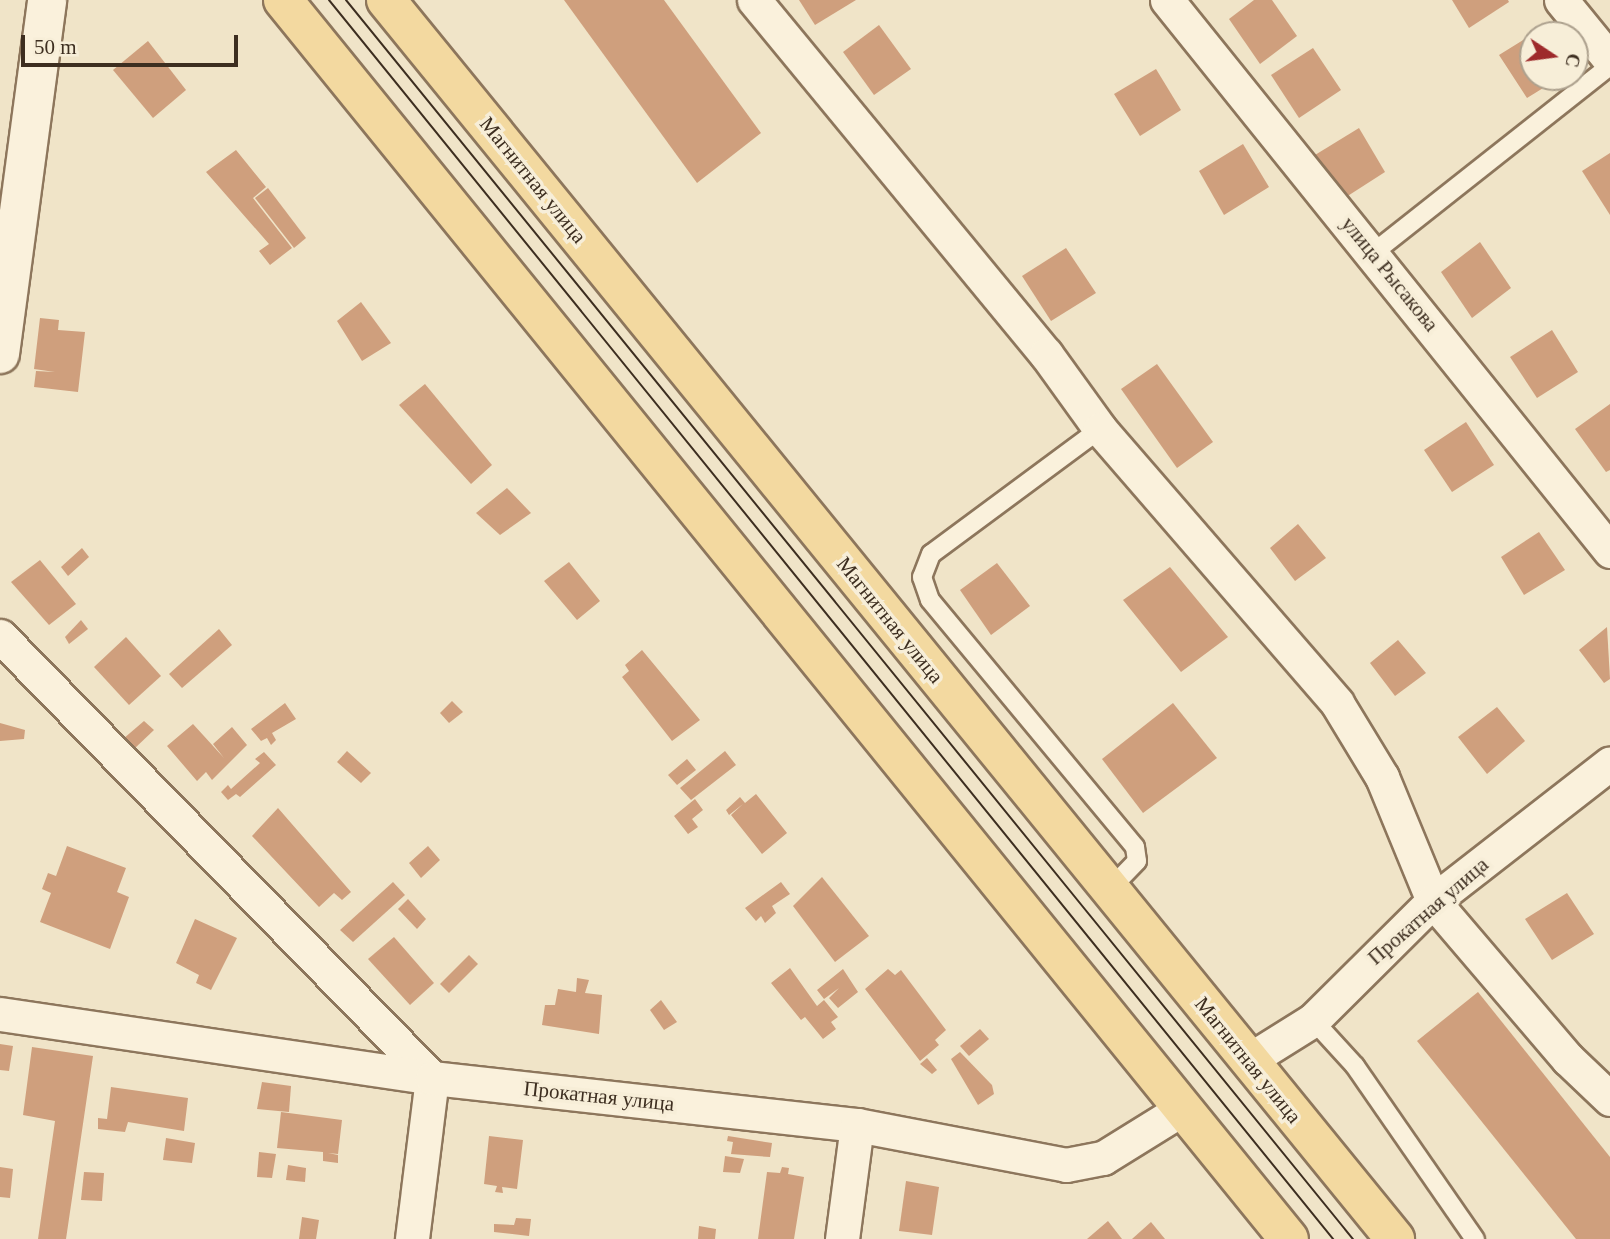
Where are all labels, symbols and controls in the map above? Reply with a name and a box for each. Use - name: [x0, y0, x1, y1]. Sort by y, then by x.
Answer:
- scale bar: [24, 21, 242, 65]
- north arrow: [1519, 21, 1589, 91]
- text: 50 m: [34, 35, 77, 59]
- text: С: [1561, 51, 1585, 69]
- street label: Магнитная улица: [474, 112, 592, 248]
- street label: улица Рысакова: [1336, 212, 1444, 336]
- street label: Магнитная улица: [831, 552, 949, 688]
- street label: Прокатная улица: [1363, 852, 1493, 970]
- street label: Магнитная улица: [1189, 992, 1307, 1128]
- street label: Прокатная улица: [522, 1076, 676, 1116]

